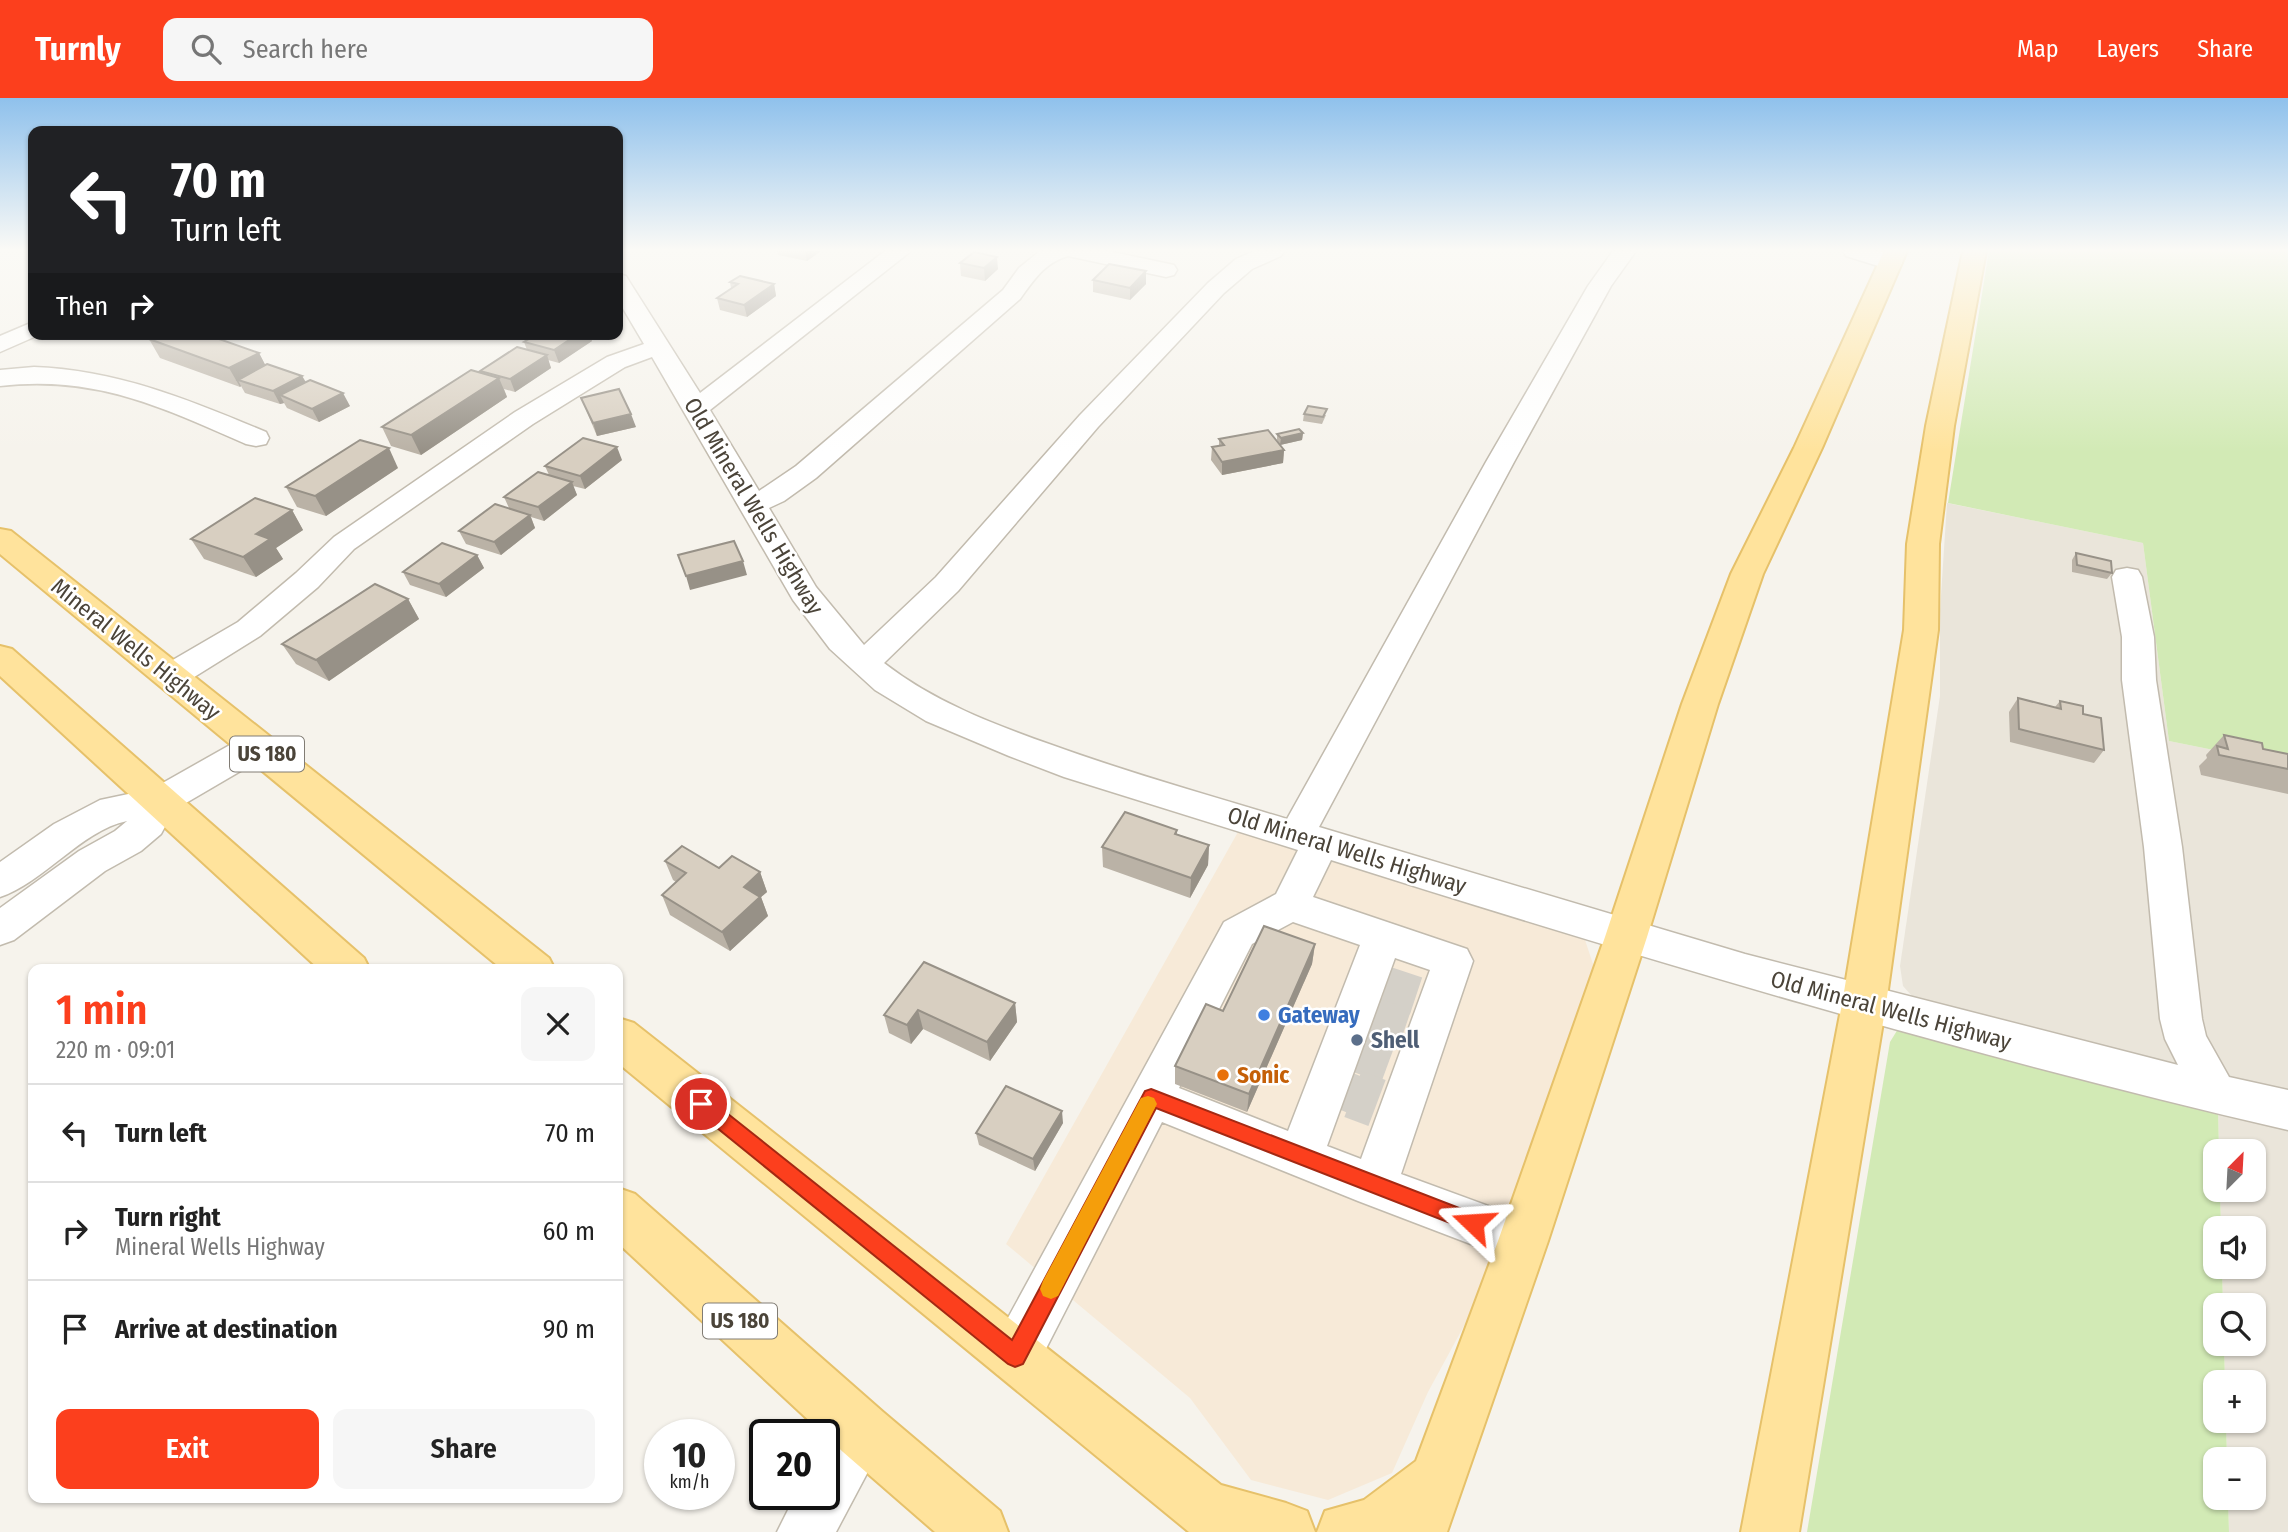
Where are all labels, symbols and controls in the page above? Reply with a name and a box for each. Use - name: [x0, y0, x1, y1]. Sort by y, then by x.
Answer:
- search box: [163, 18, 653, 81]
- text: Turnly: [35, 29, 121, 69]
- icon: search: [187, 30, 225, 68]
- text: Search here: [243, 34, 368, 65]
- text: Map: [2017, 35, 2059, 63]
- text: Layers: [2097, 35, 2159, 63]
- text: Share: [2197, 35, 2253, 63]
- text: 70 m: [171, 151, 266, 210]
- icon: left: [56, 154, 147, 245]
- text: Turn left: [171, 211, 281, 249]
- icon: right: [122, 287, 160, 325]
- text: Then: [56, 291, 108, 322]
- street label: Old Mineral Wells Highway: [678, 393, 830, 620]
- street label: Mineral Wells Highway: [46, 572, 227, 726]
- road number: US 180: [230, 736, 304, 772]
- street label: Old Mineral Wells Highway: [1224, 800, 1470, 900]
- street label: Old Mineral Wells Highway: [1768, 964, 2015, 1056]
- text: 1 min: [56, 985, 147, 1035]
- button: close: [521, 987, 595, 1061]
- place label: Gateway: [1278, 1001, 1361, 1029]
- marker: Gateway: [1256, 1007, 1272, 1023]
- place label: Shell: [1371, 1026, 1420, 1054]
- marker: Shell: [1349, 1032, 1365, 1048]
- text: 220 m · 09:01: [56, 1036, 175, 1064]
- place label: Sonic: [1237, 1061, 1289, 1089]
- marker: Sonic: [1215, 1067, 1231, 1083]
- pin: [671, 1074, 731, 1134]
- icon: arrive: [682, 1085, 720, 1123]
- icon: left: [56, 1114, 94, 1152]
- text: Turn left: [115, 1118, 207, 1149]
- text: 70 m: [545, 1118, 595, 1149]
- north arrow: [2203, 1139, 2266, 1202]
- map controls: [2203, 1139, 2266, 1510]
- position arrow: [1436, 1186, 1510, 1260]
- text: Turn right: [115, 1202, 221, 1233]
- icon: right: [56, 1212, 94, 1250]
- text: 60 m: [542, 1216, 595, 1247]
- button: sound: [2203, 1216, 2266, 1279]
- text: Mineral Wells Highway: [115, 1233, 325, 1261]
- button: search: [2203, 1293, 2266, 1356]
- road number: US 180: [703, 1304, 777, 1338]
- icon: arrive: [56, 1310, 94, 1348]
- text: Arrive at destination: [115, 1314, 338, 1345]
- text: 90 m: [543, 1314, 595, 1345]
- button: +: [2203, 1370, 2266, 1433]
- button: Exit: [56, 1409, 319, 1489]
- button: Share: [333, 1409, 595, 1489]
- speed limit sign: 20: [749, 1419, 840, 1510]
- text: 10: [673, 1434, 706, 1476]
- button: −: [2203, 1447, 2266, 1510]
- text: km/h: [669, 1471, 710, 1493]

